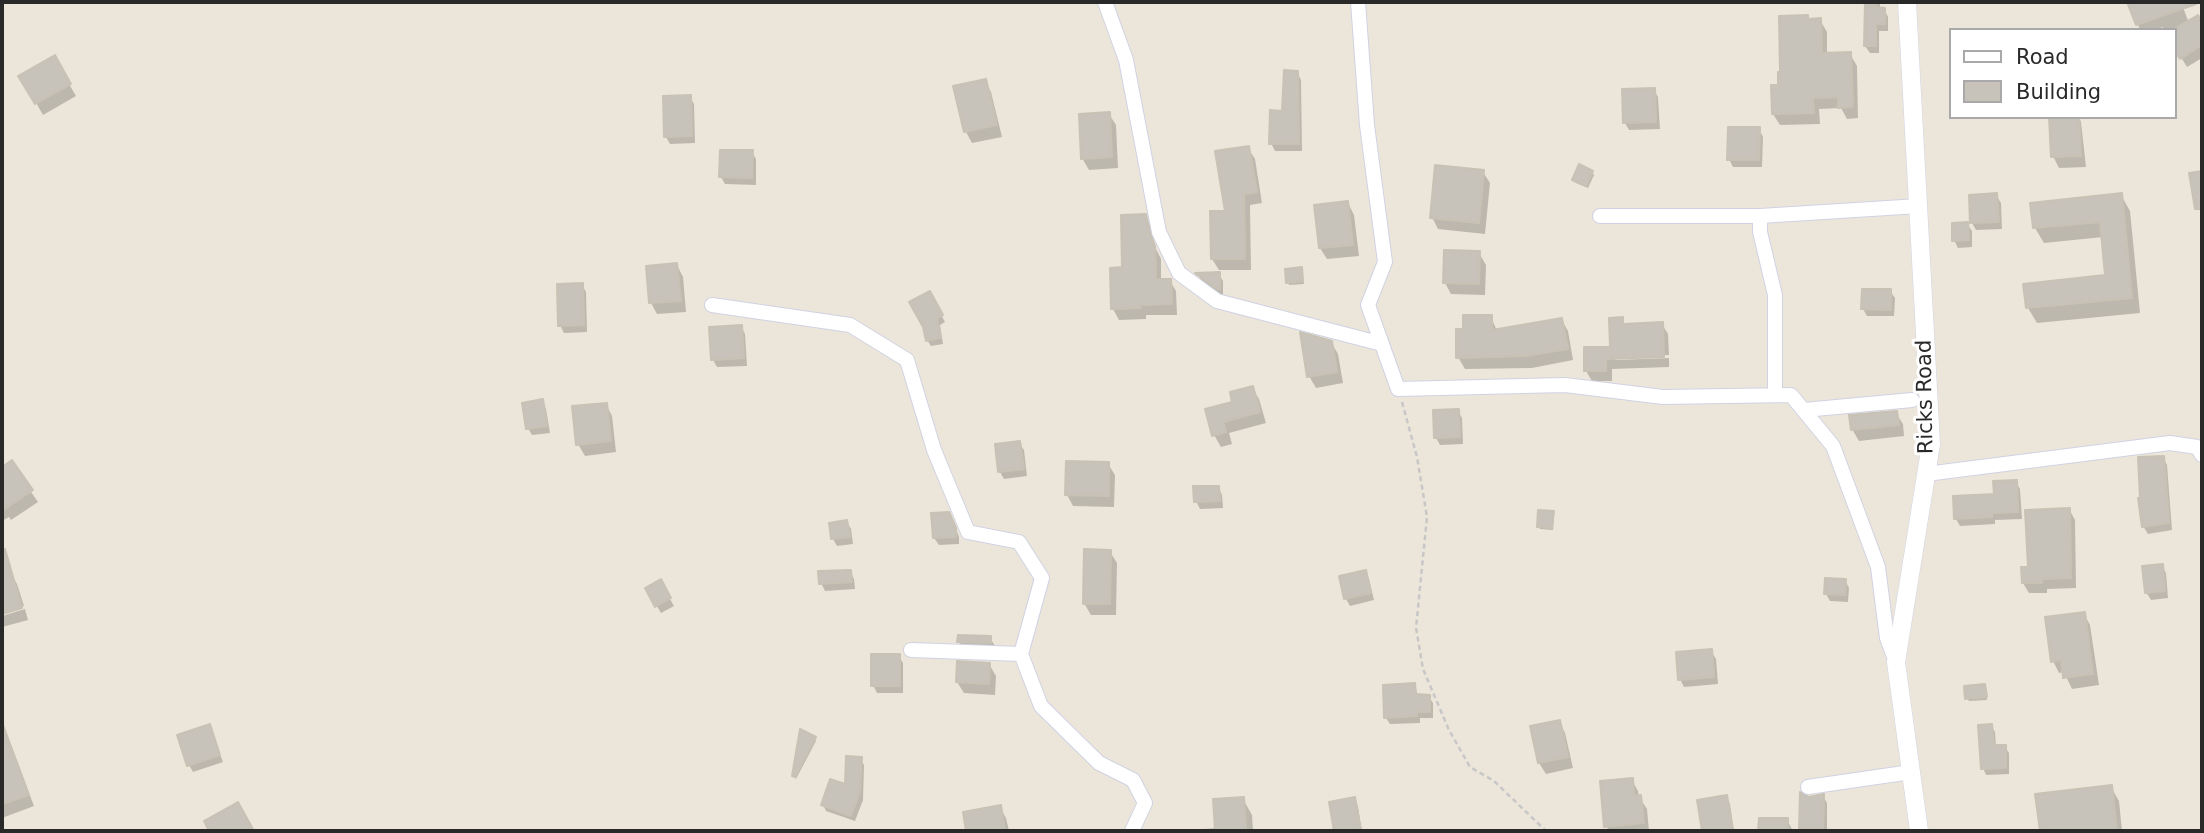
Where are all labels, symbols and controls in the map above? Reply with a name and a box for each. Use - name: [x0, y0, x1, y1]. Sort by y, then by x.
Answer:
- legend: [1948, 28, 2176, 119]
- text: Road: [2016, 45, 2069, 69]
- text: Building: [2016, 80, 2101, 104]
- street label: Ricks Road: [1912, 340, 1940, 454]

